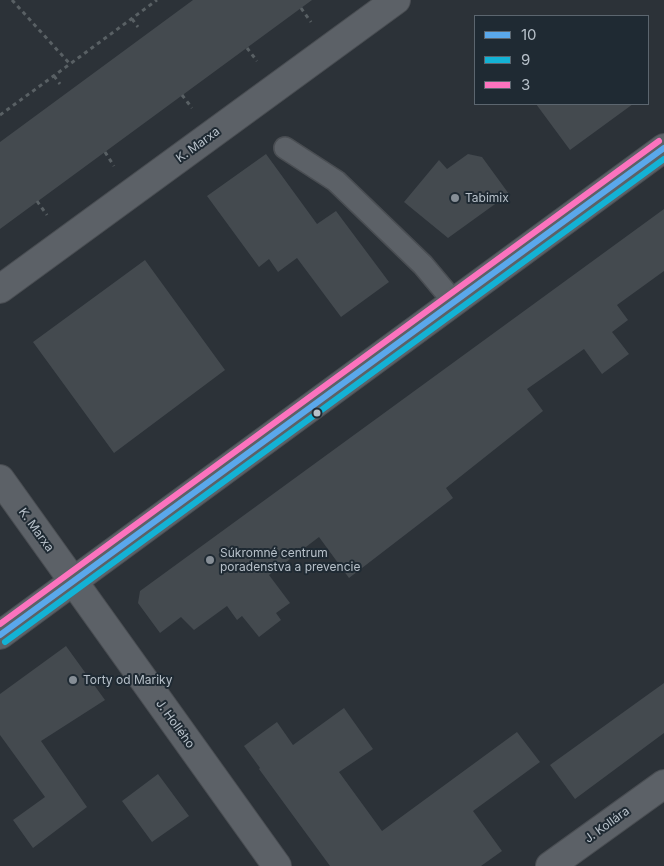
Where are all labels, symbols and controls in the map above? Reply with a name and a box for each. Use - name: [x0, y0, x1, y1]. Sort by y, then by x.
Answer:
- legend: [474, 15, 649, 105]
- text: 10: [521, 25, 537, 44]
- text: 9: [521, 50, 530, 69]
- text: 3: [521, 75, 530, 94]
- street label: K. Marxa: [173, 124, 223, 166]
- place label: Tabimix: [465, 191, 509, 205]
- marker: Tabimix: [449, 192, 461, 204]
- unlabelled marker: [312, 408, 322, 418]
- street label: K. Marxa: [15, 505, 57, 555]
- place label: Súkromné centrum poradenstva a prevencie: [220, 546, 360, 574]
- marker: Súkromné centrum poradenstva a prevencie: [204, 554, 216, 566]
- place label: Torty od Mariky: [83, 673, 172, 687]
- marker: Torty od Mariky: [67, 674, 79, 686]
- street label: J. Hollého: [153, 697, 197, 751]
- street label: J. Kollára: [582, 804, 632, 846]

